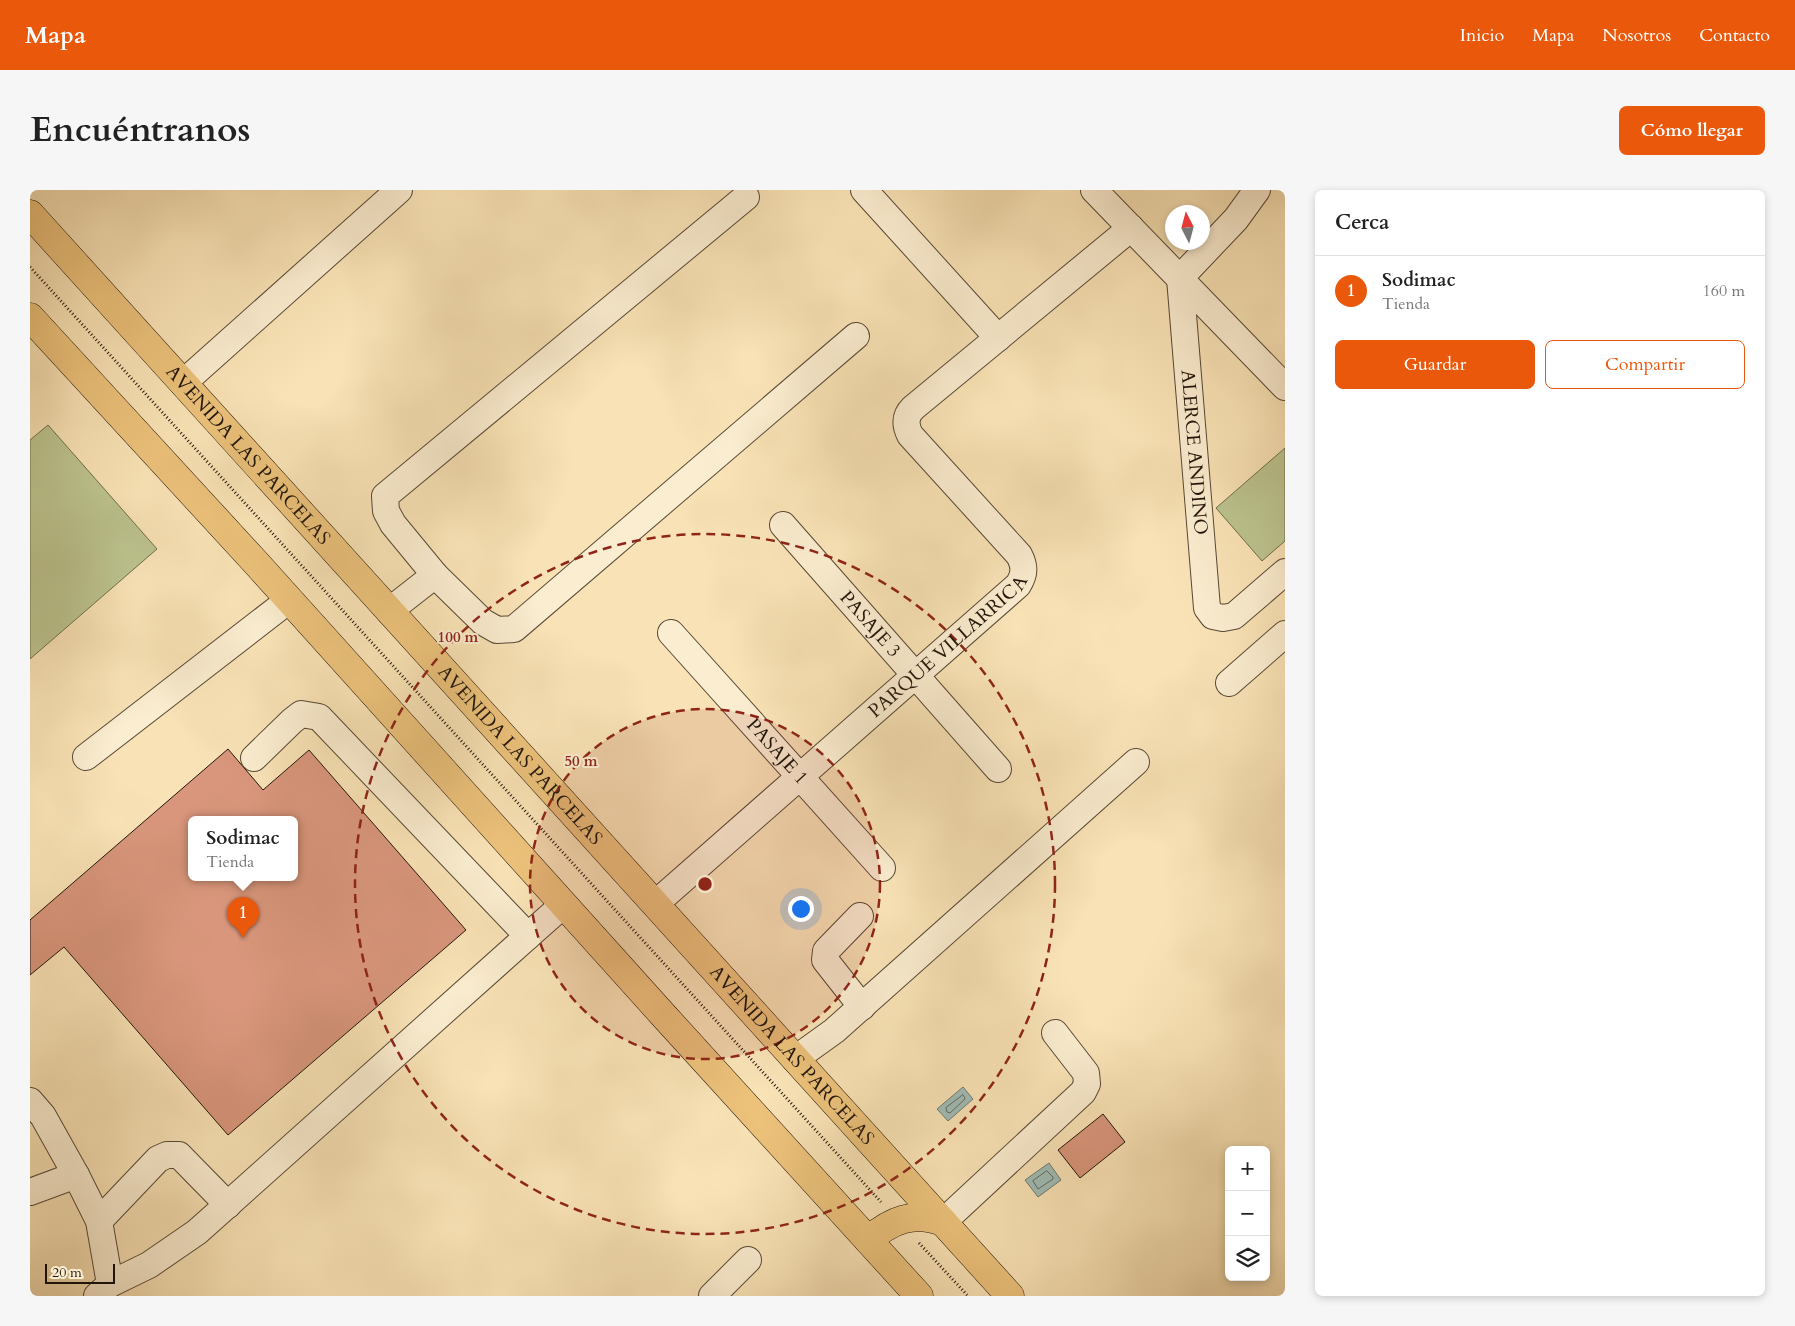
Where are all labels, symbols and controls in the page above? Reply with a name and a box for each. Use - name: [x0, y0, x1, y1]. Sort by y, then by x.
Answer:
- text: Mapa: [25, 19, 86, 52]
- text: Inicio: [1460, 23, 1504, 48]
- text: Mapa: [1532, 23, 1574, 48]
- text: Nosotros: [1602, 23, 1671, 48]
- text: Contacto: [1699, 23, 1770, 48]
- text: Encuéntranos: [30, 106, 251, 154]
- button: Cómo llegar: [1619, 106, 1765, 155]
- north arrow: [1165, 205, 1210, 250]
- text: Cerca: [1335, 208, 1389, 237]
- text: Sodimac: [1382, 267, 1456, 293]
- text: 1: [1347, 280, 1355, 302]
- text: 160 m: [1703, 280, 1745, 302]
- text: Tienda: [1382, 293, 1430, 315]
- button: Guardar: [1335, 340, 1535, 389]
- button: Compartir: [1545, 340, 1745, 389]
- street label: AVENIDA LAS PARCELAS: [160, 359, 337, 551]
- street label: ALERCE ANDINO: [1175, 369, 1214, 536]
- street label: PARQUE VILLARRICA: [863, 570, 1034, 724]
- street label: PASAJE 3: [834, 585, 907, 663]
- text: 100 m: [438, 627, 479, 647]
- street label: AVENIDA LAS PARCELAS: [432, 659, 608, 851]
- street label: PASAJE 1: [741, 713, 814, 790]
- text: 50 m: [564, 751, 598, 771]
- popup: [188, 816, 298, 881]
- text: Sodimac: [206, 825, 280, 851]
- text: Tienda: [206, 851, 254, 873]
- centre of rings: [696, 875, 714, 893]
- your location: [788, 896, 814, 922]
- pin: 1: [227, 897, 259, 938]
- street label: AVENIDA LAS PARCELAS: [704, 960, 880, 1151]
- map controls: [1225, 1146, 1270, 1281]
- button: +: [1225, 1146, 1270, 1191]
- button: −: [1225, 1191, 1270, 1236]
- button: layers: [1225, 1236, 1270, 1281]
- scale bar: [45, 1261, 115, 1284]
- text: 20 m: [52, 1263, 82, 1282]

